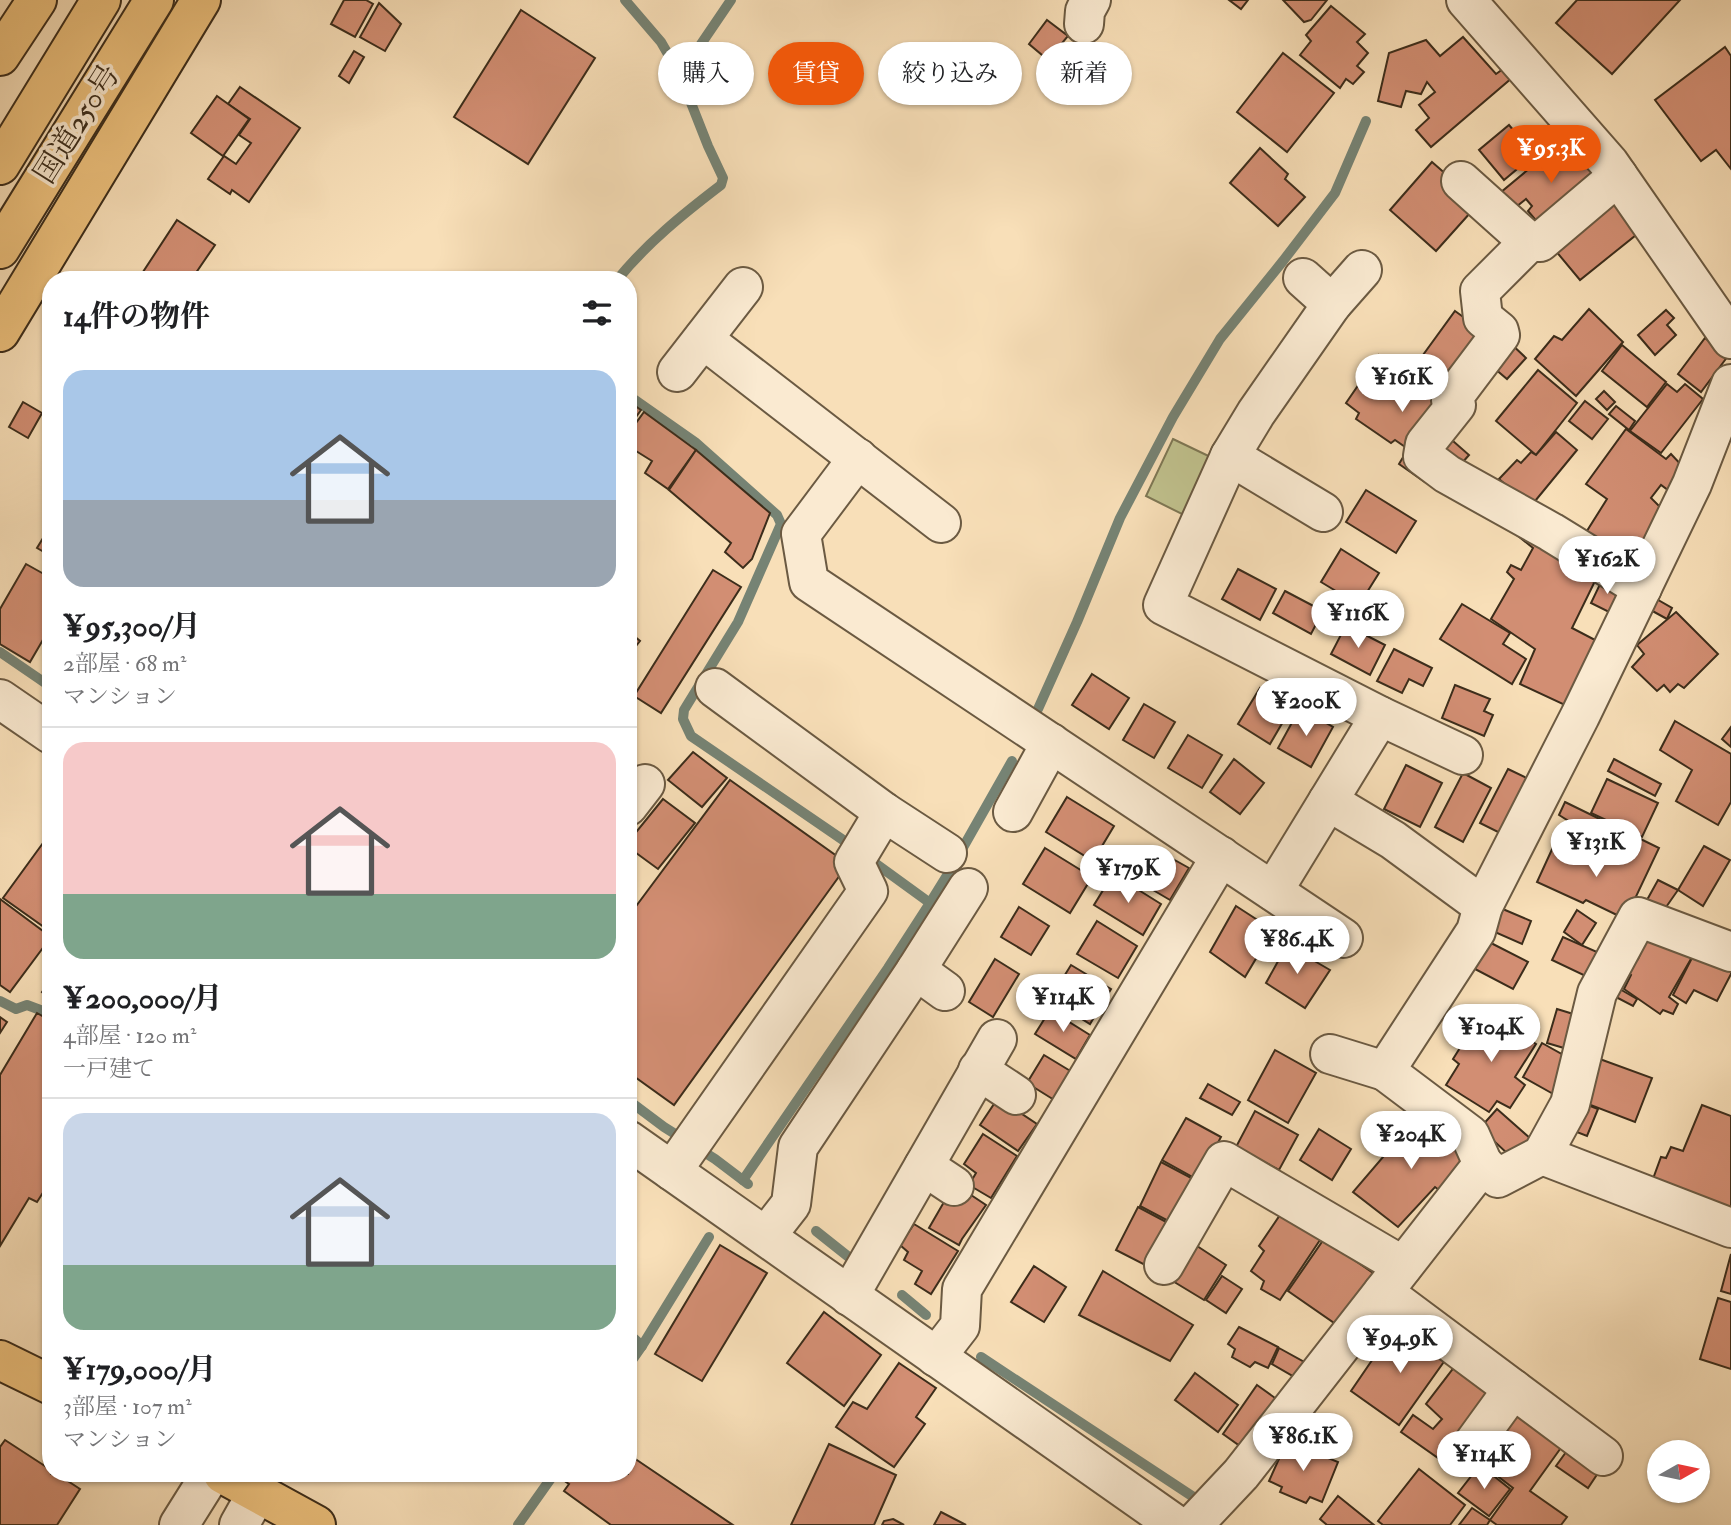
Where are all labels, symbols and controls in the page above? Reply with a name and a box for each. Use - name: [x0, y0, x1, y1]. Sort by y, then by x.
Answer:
- chip: 購入: [658, 42, 754, 105]
- chip: 賃貸: [768, 42, 864, 105]
- chip: 絞り込み: [878, 42, 1022, 105]
- chip: 新着: [1036, 42, 1132, 105]
- street label: 国道250号: [26, 58, 128, 190]
- pin: ¥95.3K: [1494, 125, 1608, 185]
- text: ¥95.3K: [1517, 133, 1585, 162]
- icon: filters: [578, 294, 616, 332]
- text: 14件の物件: [63, 298, 210, 335]
- pin: ¥161K: [1353, 354, 1451, 414]
- text: ¥161K: [1371, 362, 1433, 391]
- icon: home: [277, 416, 403, 542]
- pin: ¥162K: [1558, 536, 1656, 596]
- text: ¥162K: [1575, 544, 1639, 573]
- pin: ¥116K: [1309, 590, 1407, 650]
- text: ¥116K: [1327, 598, 1389, 627]
- text: ¥95,300/月: [63, 608, 201, 645]
- text: 2部屋 · 68 m²: [63, 649, 186, 678]
- pin: ¥200K: [1257, 678, 1355, 738]
- text: マンション: [63, 682, 177, 711]
- text: ¥200K: [1272, 686, 1340, 715]
- icon: home: [277, 788, 403, 914]
- pin: ¥131K: [1547, 820, 1645, 879]
- text: ¥131K: [1567, 827, 1625, 856]
- pin: ¥179K: [1079, 846, 1177, 905]
- text: ¥179K: [1096, 853, 1160, 882]
- pin: ¥86.4K: [1240, 916, 1354, 976]
- text: ¥86.4K: [1261, 924, 1333, 953]
- pin: ¥114K: [1014, 974, 1112, 1034]
- text: ¥200,000/月: [63, 980, 223, 1017]
- text: ¥114K: [1032, 982, 1094, 1011]
- pin: ¥104K: [1442, 1004, 1540, 1064]
- text: ¥104K: [1458, 1012, 1524, 1041]
- text: 4部屋 · 120 m²: [63, 1021, 196, 1050]
- text: 一戸建て: [63, 1054, 155, 1083]
- pin: ¥204K: [1362, 1112, 1460, 1171]
- text: ¥204K: [1376, 1119, 1446, 1148]
- icon: home: [277, 1159, 403, 1285]
- pin: ¥94.9K: [1343, 1316, 1457, 1375]
- text: ¥94.9K: [1363, 1323, 1437, 1352]
- text: ¥179,000/月: [63, 1351, 216, 1388]
- text: 3部屋 · 107 m²: [63, 1392, 192, 1421]
- pin: ¥86.1K: [1246, 1414, 1360, 1473]
- text: ¥86.1K: [1269, 1421, 1337, 1450]
- text: マンション: [63, 1425, 177, 1454]
- pin: ¥114K: [1435, 1432, 1533, 1491]
- text: ¥114K: [1453, 1439, 1515, 1468]
- north arrow: [1647, 1440, 1710, 1503]
- map controls: [1647, 1440, 1710, 1503]

